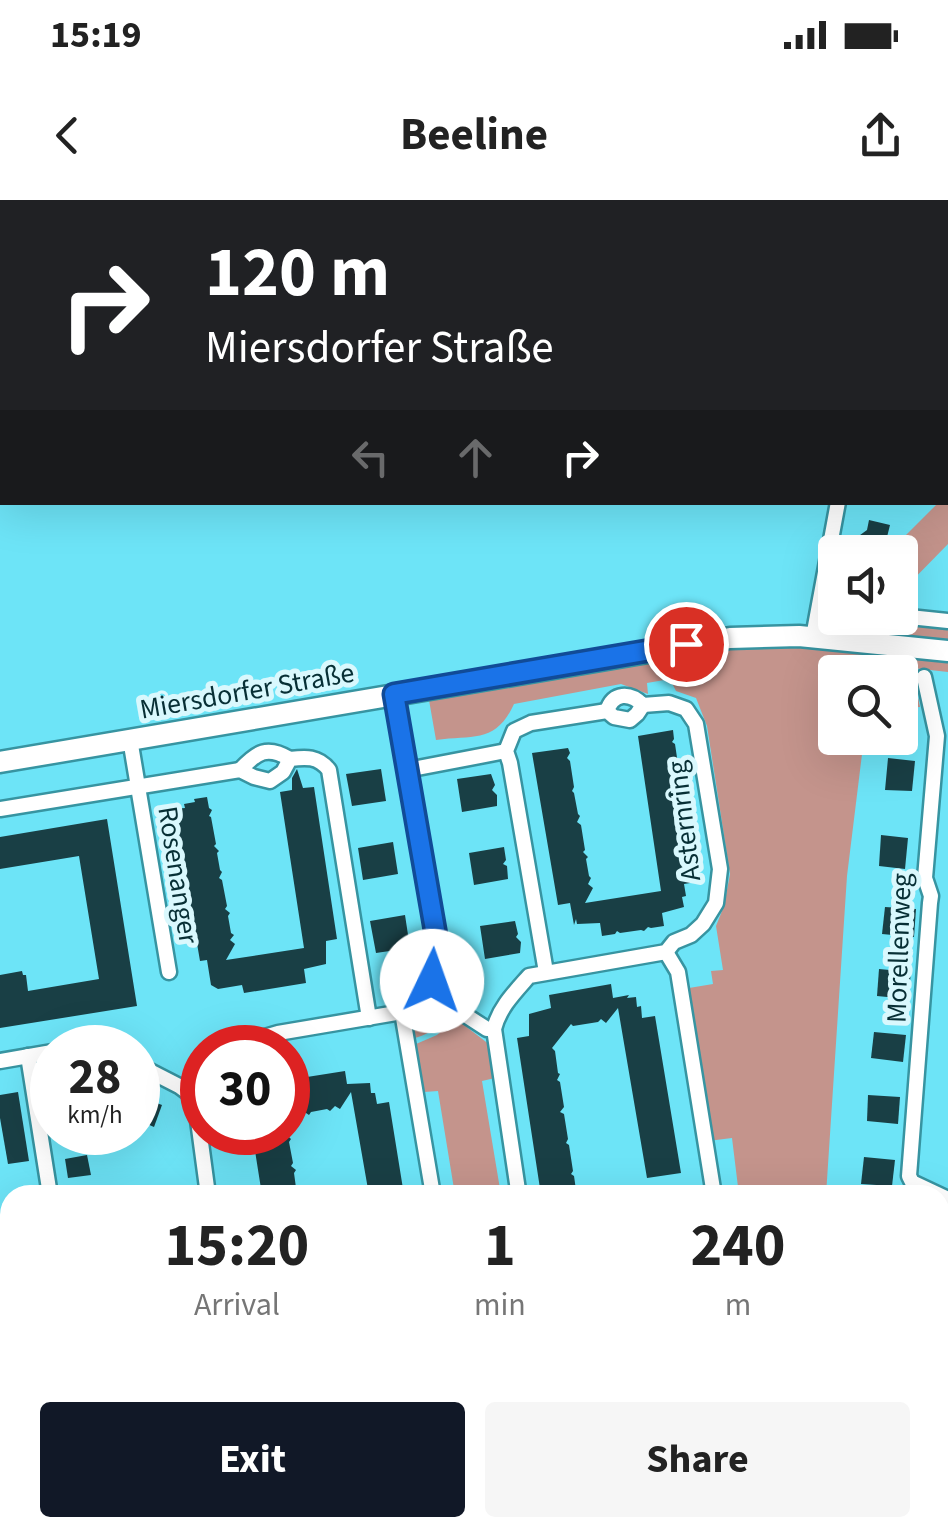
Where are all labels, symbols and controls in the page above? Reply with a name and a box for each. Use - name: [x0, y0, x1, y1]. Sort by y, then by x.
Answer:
- text: 15:19: [50, 8, 142, 62]
- text: Beeline: [400, 103, 548, 167]
- icon: back: [40, 108, 95, 163]
- icon: share: [853, 108, 908, 163]
- text: 120 m: [205, 223, 390, 323]
- icon: right: [40, 240, 170, 370]
- text: Miersdorfer Straße: [205, 316, 554, 380]
- icon: left: [343, 430, 398, 485]
- icon: ahead: [448, 430, 503, 485]
- icon: right: [553, 430, 608, 485]
- map controls: [818, 535, 918, 755]
- button: sound: [818, 535, 918, 635]
- pin: [644, 602, 729, 687]
- icon: arrive: [659, 617, 714, 672]
- street label: Miersdorfer Straße: [137, 652, 357, 730]
- button: search: [818, 655, 918, 755]
- street label: Asternring: [657, 758, 711, 884]
- street label: Rosenanger: [147, 803, 209, 947]
- street label: Morellenweg: [876, 872, 922, 1024]
- position arrow: [380, 929, 484, 1033]
- speed limit sign: 30: [180, 1025, 310, 1155]
- text: 28: [69, 1042, 121, 1113]
- text: km/h: [67, 1097, 123, 1133]
- text: 15:20: [165, 1204, 309, 1289]
- text: 1: [484, 1204, 516, 1289]
- text: 240: [690, 1204, 785, 1289]
- text: Arrival: [194, 1282, 280, 1328]
- text: min: [474, 1282, 526, 1328]
- text: m: [725, 1282, 751, 1328]
- button: Exit: [40, 1402, 465, 1517]
- button: Share: [485, 1402, 910, 1517]

